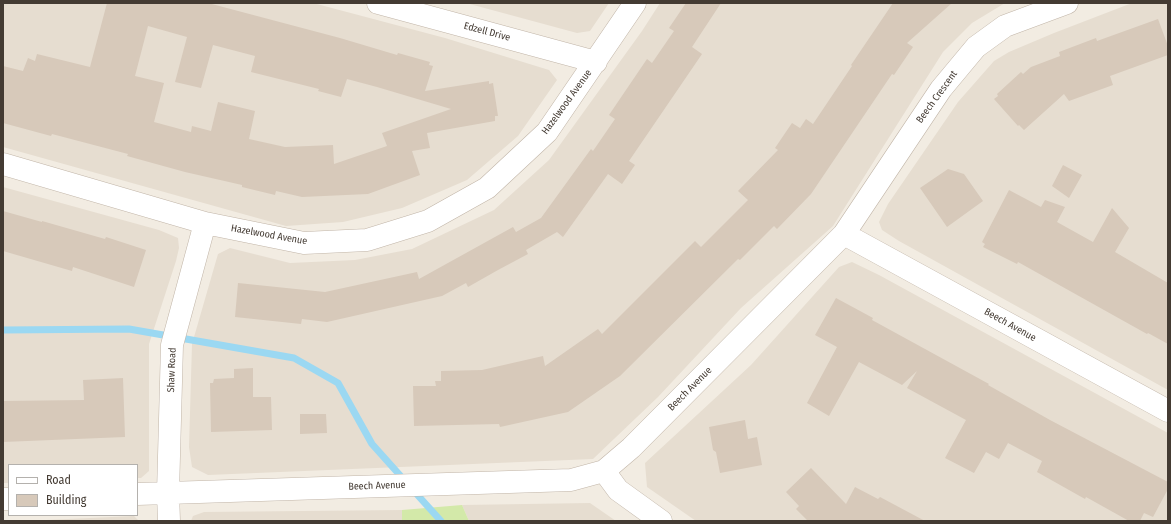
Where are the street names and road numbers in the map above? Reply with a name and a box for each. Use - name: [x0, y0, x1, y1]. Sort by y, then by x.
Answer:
- street label: Edzell Drive: [463, 20, 511, 44]
- street label: Hazelwood Avenue: [539, 67, 595, 137]
- street label: Beech Crescent: [914, 68, 960, 126]
- street label: Hazelwood Avenue: [230, 222, 308, 248]
- street label: Beech Avenue: [982, 306, 1038, 344]
- street label: Shaw Road: [165, 347, 179, 393]
- street label: Beech Avenue: [665, 364, 715, 414]
- street label: Beech Avenue: [348, 479, 406, 493]

